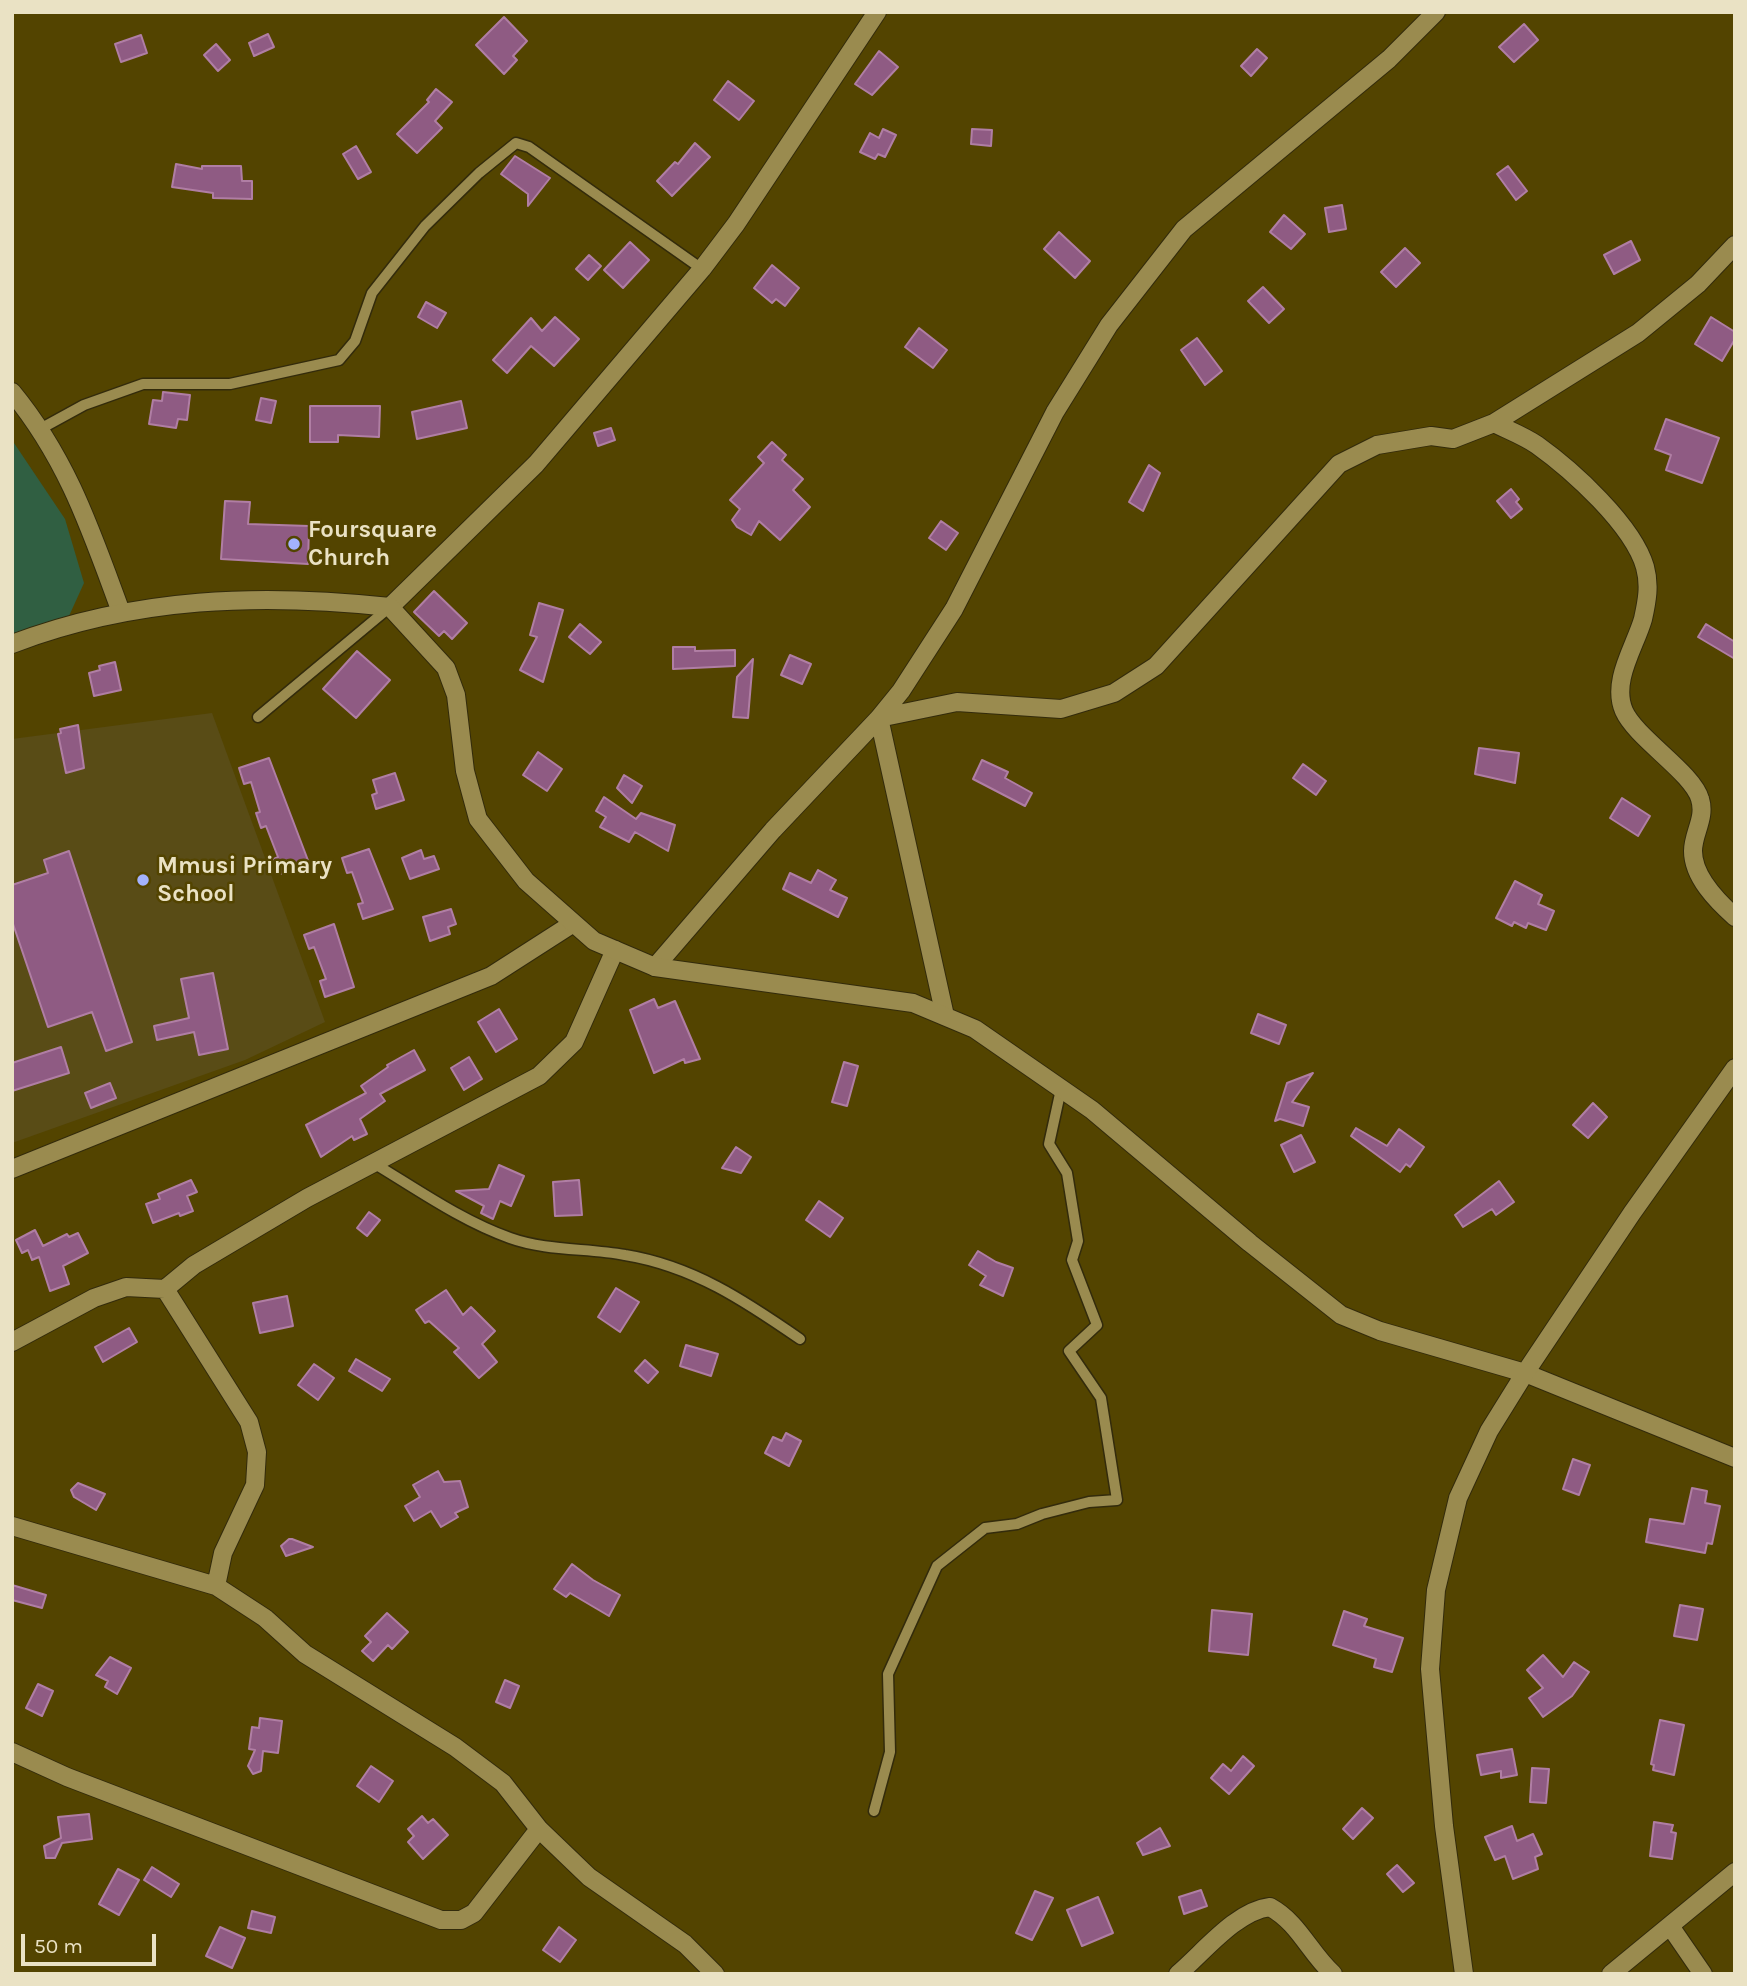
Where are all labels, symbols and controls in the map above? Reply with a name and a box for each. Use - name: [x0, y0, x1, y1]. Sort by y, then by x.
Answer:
- place label: Foursquare Church: [308, 516, 437, 572]
- marker: Foursquare Church: [286, 536, 302, 552]
- place label: Mmusi Primary School: [157, 852, 332, 908]
- marker: Mmusi Primary School: [135, 872, 151, 888]
- scale bar: [24, 1920, 159, 1964]
- text: 50 m: [34, 1934, 83, 1958]

